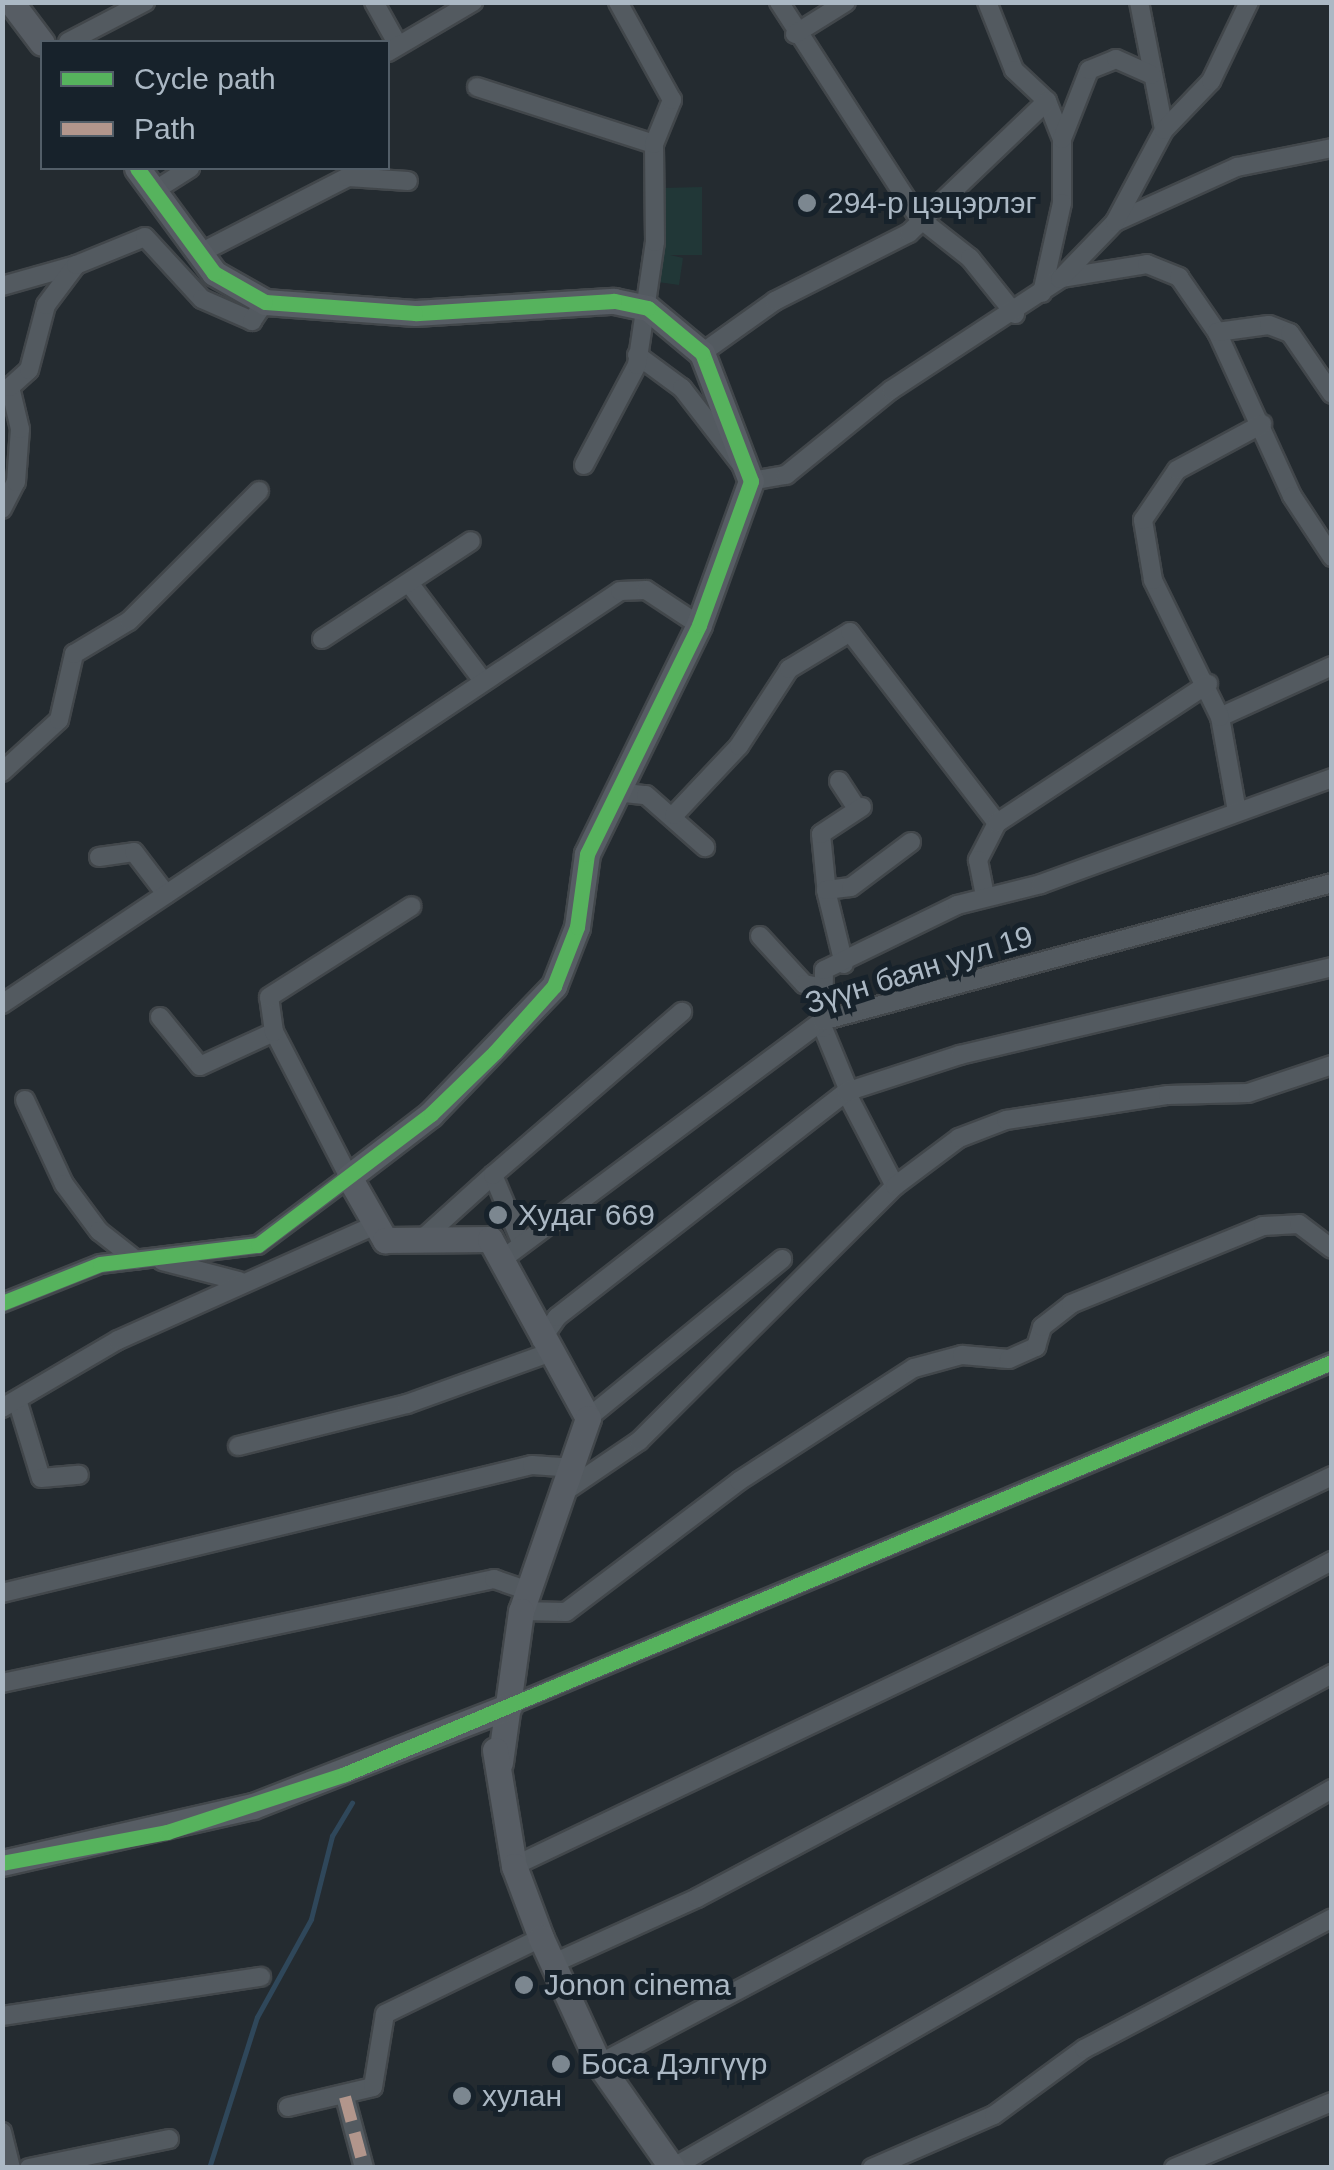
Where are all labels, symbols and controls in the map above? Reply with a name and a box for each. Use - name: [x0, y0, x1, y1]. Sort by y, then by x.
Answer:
- legend: [40, 40, 390, 170]
- text: Cycle path: [134, 62, 276, 95]
- text: Path: [134, 112, 196, 145]
- place label: 294-р цэцэрлэг: [827, 185, 1036, 221]
- marker: 294-р цэцэрлэг: [796, 192, 818, 214]
- street label: Зүүн баян уул 19: [801, 918, 1037, 1022]
- place label: Худаг 669: [518, 1197, 655, 1233]
- marker: Худаг 669: [487, 1204, 509, 1226]
- place label: Jonon cinema: [544, 1967, 731, 2003]
- marker: Jonon cinema: [513, 1974, 535, 1996]
- place label: Боса Дэлгүүр: [581, 2046, 767, 2082]
- marker: Боса Дэлгүүр: [550, 2053, 572, 2075]
- place label: хулан: [482, 2078, 562, 2114]
- marker: хулан: [451, 2085, 473, 2107]

